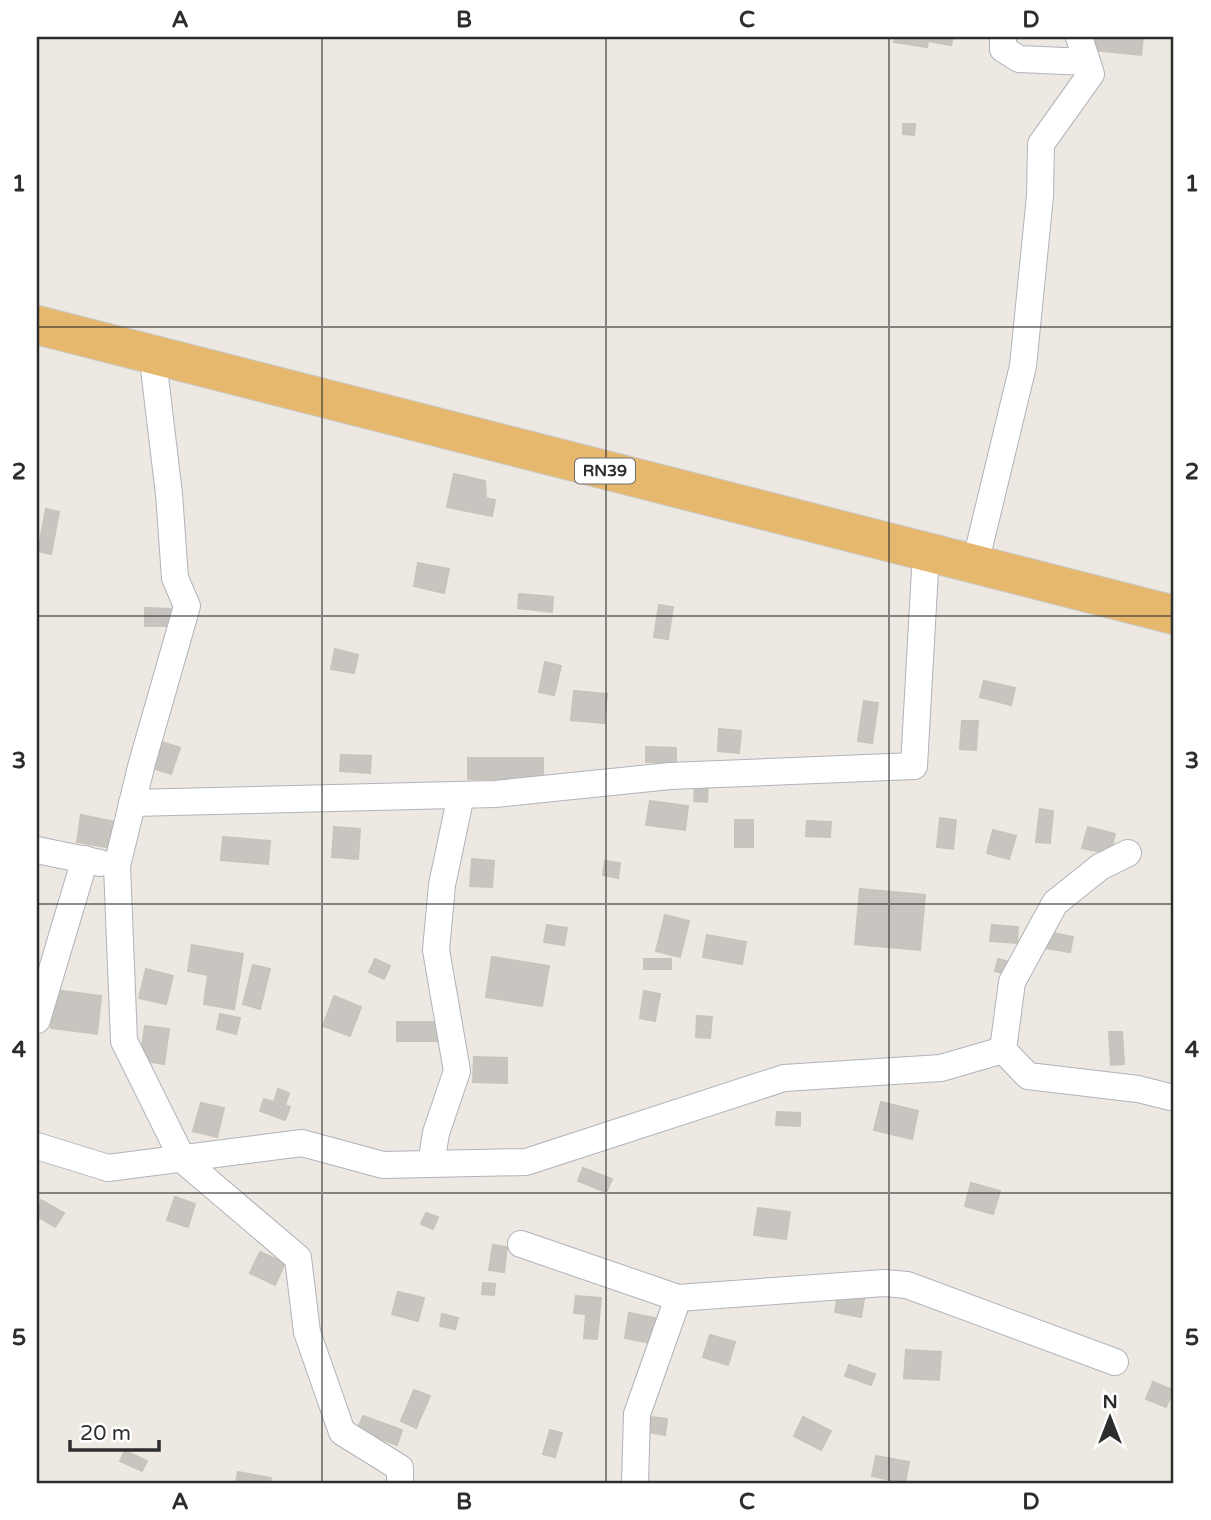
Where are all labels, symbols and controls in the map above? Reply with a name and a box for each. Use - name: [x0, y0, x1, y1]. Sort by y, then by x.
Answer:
- text: A: [171, 6, 189, 34]
- text: B: [456, 6, 472, 34]
- text: C: [739, 6, 755, 34]
- text: D: [1022, 6, 1040, 34]
- text: 1: [12, 170, 26, 198]
- text: 1: [1185, 170, 1199, 198]
- text: 2: [12, 458, 26, 486]
- road number: RN39: [575, 458, 635, 484]
- text: 2: [1185, 458, 1199, 486]
- text: 3: [12, 747, 26, 775]
- text: 3: [1185, 747, 1199, 775]
- text: 4: [12, 1036, 27, 1064]
- text: 4: [1185, 1036, 1200, 1064]
- text: 5: [12, 1324, 26, 1352]
- text: 5: [1185, 1324, 1199, 1352]
- north arrow: [1074, 1384, 1144, 1454]
- text: N: [1102, 1391, 1118, 1413]
- scale bar: [70, 1408, 159, 1452]
- text: 20 m: [80, 1421, 131, 1446]
- text: A: [171, 1488, 189, 1516]
- text: B: [456, 1488, 472, 1516]
- text: C: [739, 1488, 755, 1516]
- text: D: [1022, 1488, 1040, 1516]

